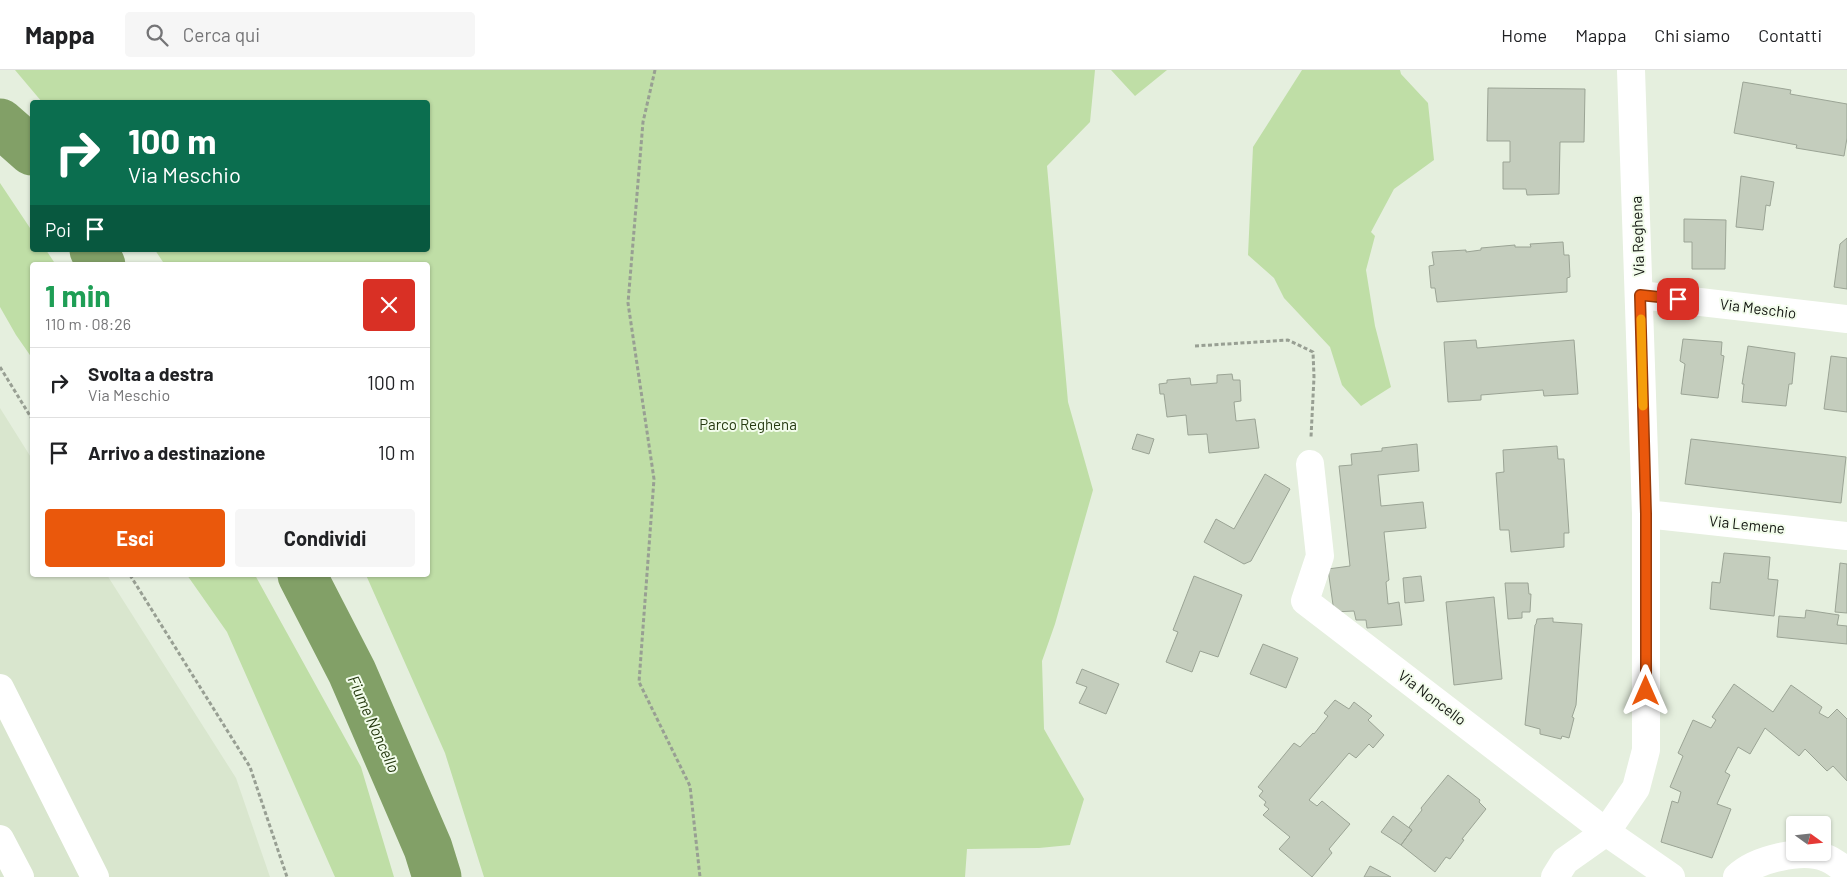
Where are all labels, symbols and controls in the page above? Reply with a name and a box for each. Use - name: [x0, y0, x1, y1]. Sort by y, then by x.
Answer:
- search box: [125, 12, 475, 57]
- text: Mappa: [25, 20, 95, 49]
- icon: search: [143, 21, 171, 49]
- text: Cerca qui: [183, 23, 260, 46]
- text: Home: [1501, 24, 1547, 46]
- text: Mappa: [1575, 24, 1626, 46]
- text: Chi siamo: [1654, 24, 1730, 46]
- text: Contatti: [1758, 24, 1822, 46]
- text: 100 m: [128, 119, 217, 161]
- icon: right: [45, 120, 110, 185]
- text: Via Meschio: [128, 161, 241, 187]
- street label: Via Reghena: [1627, 196, 1647, 276]
- icon: arrive: [81, 215, 109, 243]
- text: Poi: [45, 218, 71, 241]
- text: 1 min: [45, 277, 111, 313]
- pin: [1657, 278, 1699, 320]
- button: close: [363, 279, 415, 331]
- icon: arrive: [1664, 285, 1692, 313]
- street label: Via Meschio: [1719, 294, 1797, 322]
- text: 110 m · 08:26: [45, 314, 131, 333]
- text: Svolta a destra: [88, 362, 214, 385]
- icon: right: [45, 369, 73, 397]
- text: 100 m: [367, 371, 415, 394]
- text: Via Meschio: [88, 385, 170, 404]
- park label: Parco Reghena: [699, 415, 797, 433]
- icon: arrive: [45, 439, 73, 467]
- text: Arrivo a destinazione: [88, 441, 266, 464]
- text: 10 m: [378, 441, 415, 464]
- button: Esci: [45, 509, 225, 567]
- button: Condividi: [235, 509, 415, 567]
- street label: Via Lemene: [1708, 511, 1786, 537]
- position arrow: [1619, 664, 1671, 716]
- street label: Via Noncello: [1395, 666, 1470, 729]
- water label: Fiume Noncello: [345, 672, 404, 775]
- north arrow: [1786, 816, 1831, 861]
- map controls: [1786, 816, 1831, 861]

